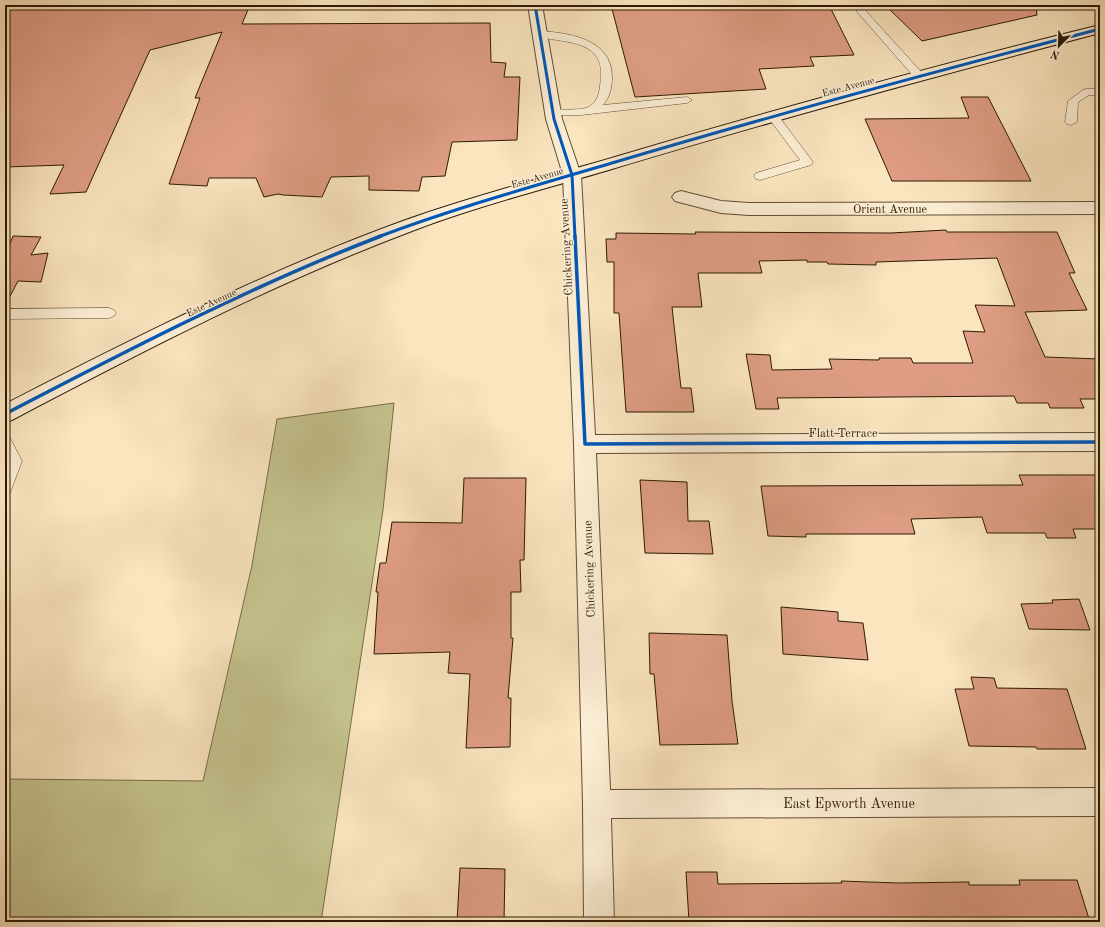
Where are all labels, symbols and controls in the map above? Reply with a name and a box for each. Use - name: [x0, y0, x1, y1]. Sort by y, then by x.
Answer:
- north arrow: [1039, 26, 1079, 66]
- text: N: [1049, 47, 1062, 61]
- street label: Este Avenue: [821, 75, 876, 99]
- street label: Este Avenue: [510, 166, 565, 190]
- street label: Chickering Avenue: [558, 198, 576, 296]
- street label: Orient Avenue: [853, 204, 928, 216]
- street label: Este Avenue: [185, 287, 238, 319]
- street label: Flatt Terrace: [809, 428, 878, 440]
- street label: Chickering Avenue: [582, 520, 598, 618]
- street label: East Epworth Avenue: [783, 797, 915, 811]

